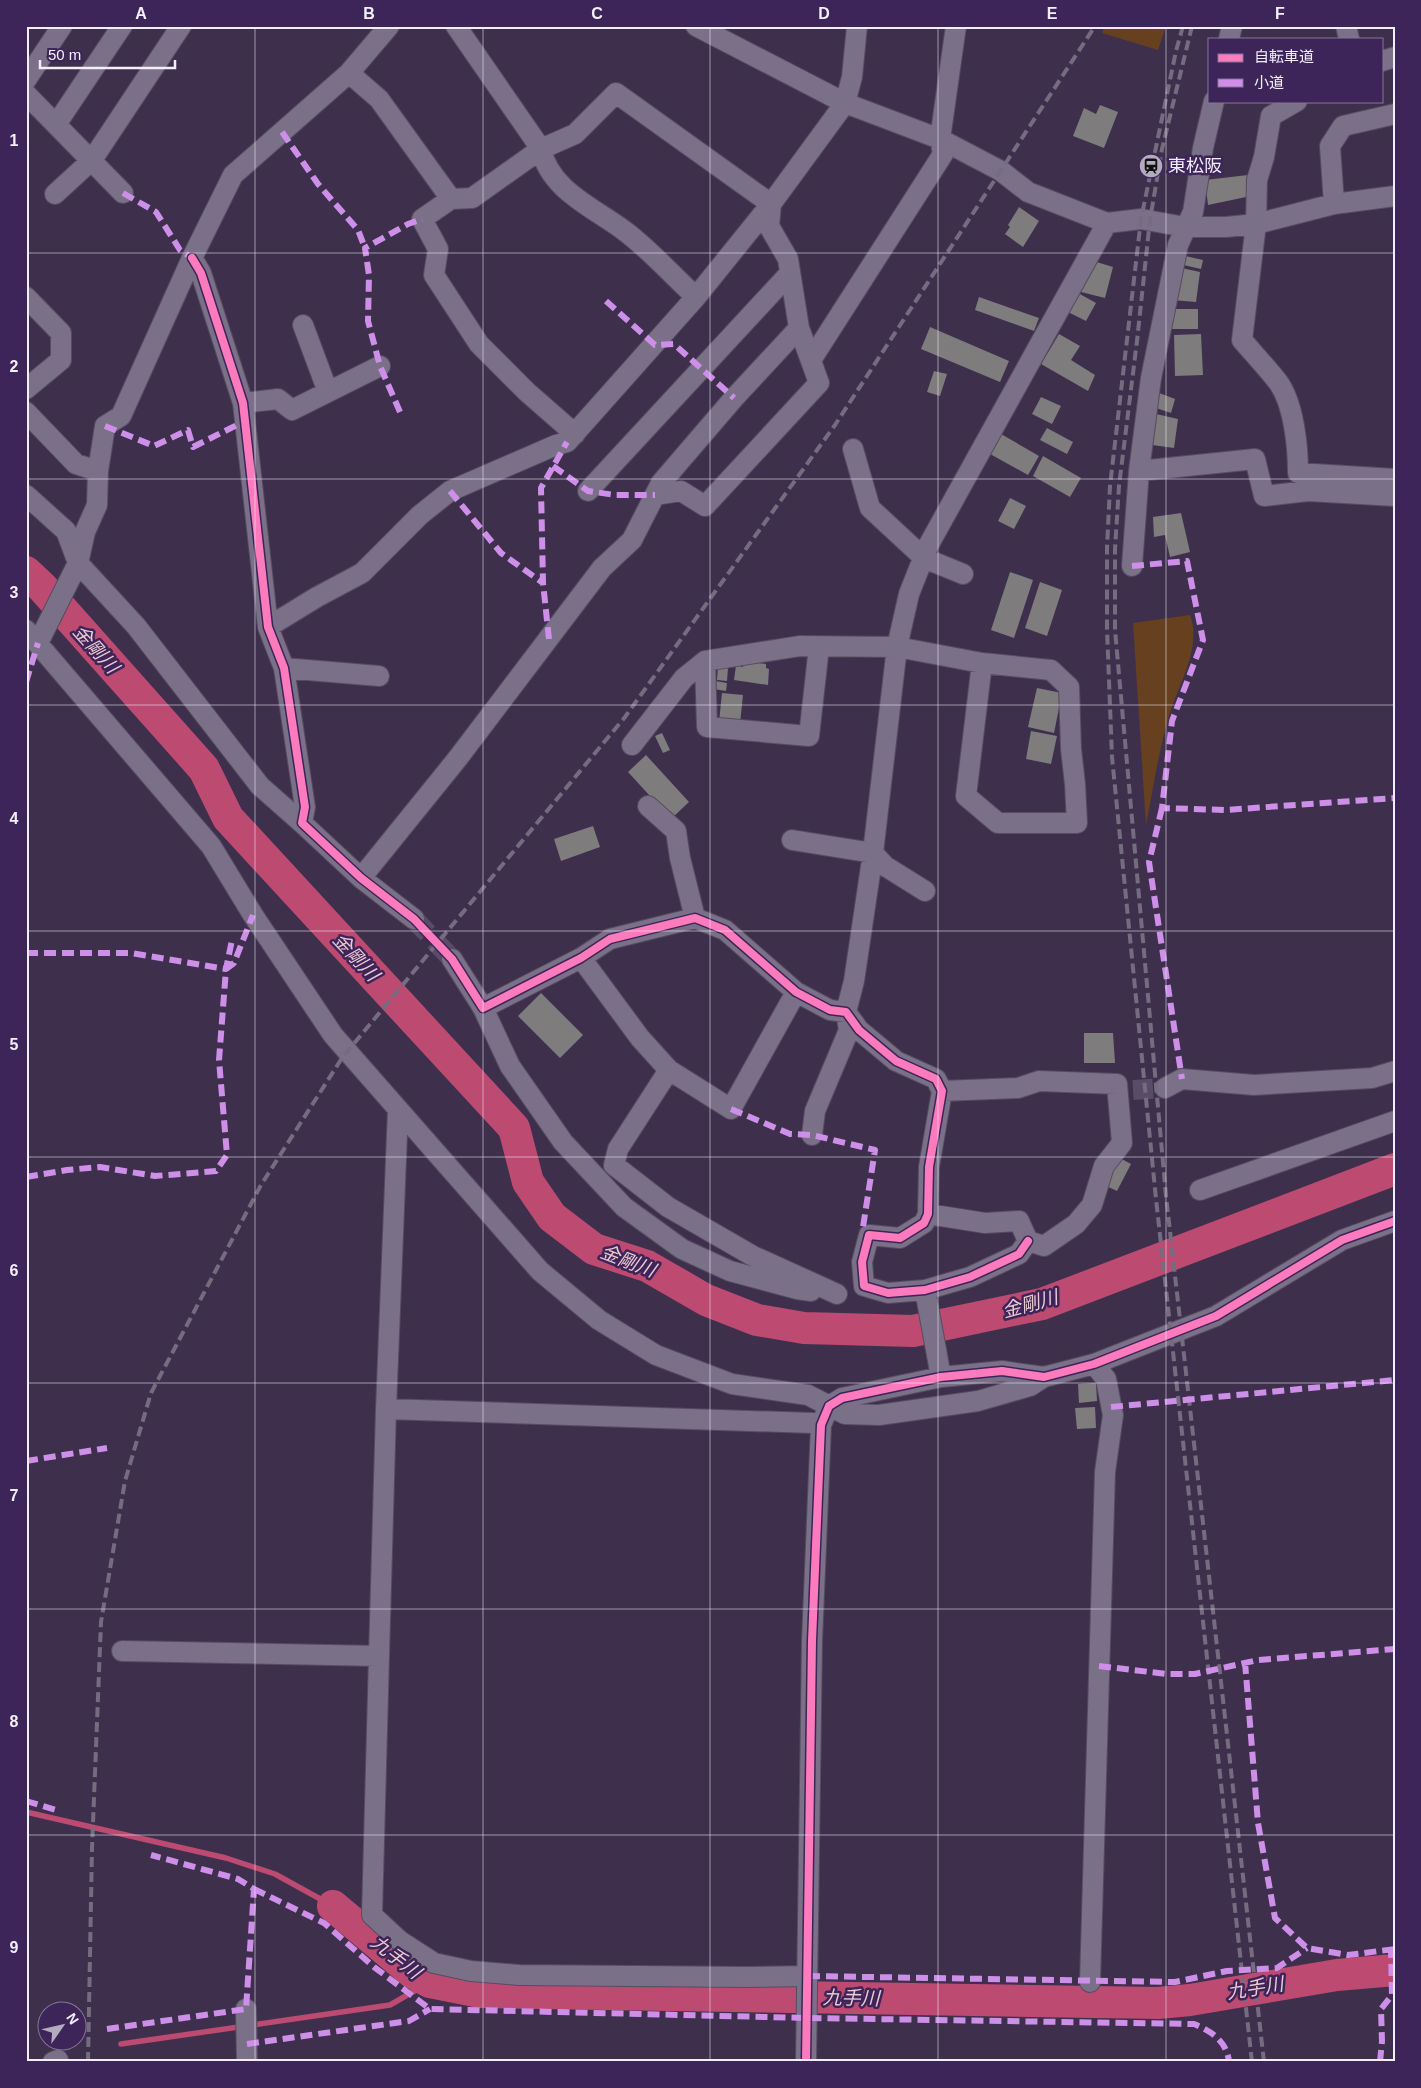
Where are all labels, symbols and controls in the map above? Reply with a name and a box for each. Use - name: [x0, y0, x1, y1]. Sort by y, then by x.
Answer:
- text: A: [135, 5, 147, 22]
- text: B: [363, 5, 375, 22]
- text: C: [591, 5, 603, 22]
- text: D: [818, 5, 830, 22]
- text: E: [1047, 5, 1058, 22]
- text: F: [1275, 5, 1285, 22]
- scale bar: [40, 38, 175, 70]
- legend: [1208, 38, 1384, 102]
- text: 50 m: [48, 46, 81, 63]
- text: 自転車道: [1254, 48, 1314, 65]
- text: 小道: [1254, 74, 1284, 91]
- text: 1: [10, 132, 19, 149]
- station icon: 東松阪: [1138, 153, 1164, 179]
- place label: 東松阪: [1168, 156, 1222, 176]
- text: 2: [10, 358, 19, 375]
- text: 3: [10, 584, 19, 601]
- water label: 金剛川: [69, 621, 124, 679]
- text: 4: [10, 810, 19, 827]
- water label: 金剛川: [329, 929, 384, 986]
- text: 5: [10, 1036, 19, 1053]
- water label: 金剛川: [598, 1241, 660, 1282]
- text: 6: [10, 1262, 19, 1279]
- water label: 金剛川: [1000, 1286, 1062, 1322]
- text: 7: [10, 1487, 19, 1504]
- text: 8: [10, 1713, 19, 1730]
- water label: 九手川: [367, 1931, 426, 1984]
- text: 9: [10, 1939, 19, 1956]
- water label: 九手川: [1225, 1973, 1287, 2003]
- water label: 九手川: [822, 1987, 882, 2009]
- north arrow: [38, 2000, 88, 2050]
- text: N: [63, 2010, 82, 2027]

